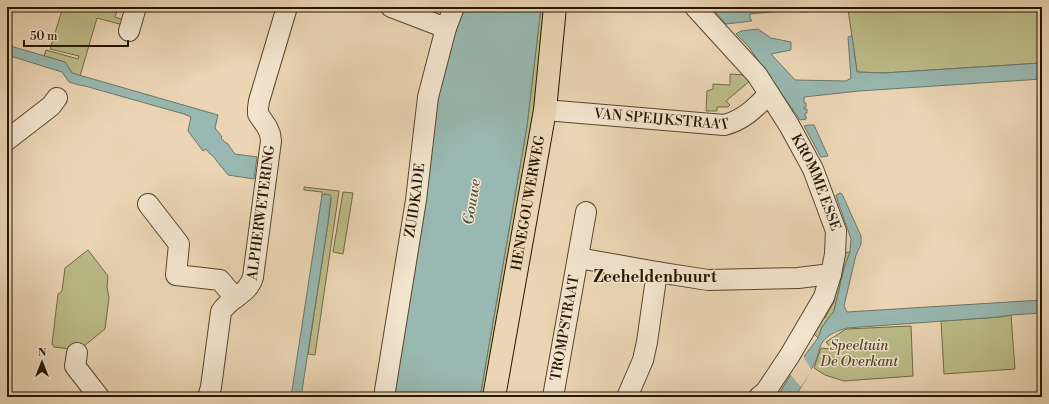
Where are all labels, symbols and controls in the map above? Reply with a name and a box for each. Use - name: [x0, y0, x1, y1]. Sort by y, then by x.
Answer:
- scale bar: [24, 22, 128, 48]
- text: 50 m: [30, 29, 58, 44]
- street label: VAN SPEIJKSTRAAT: [592, 105, 732, 135]
- street label: KROMME ESSE: [787, 131, 844, 233]
- street label: HENEGOUWERWEG: [508, 133, 549, 272]
- street label: ALPHERWETERING: [244, 144, 279, 282]
- street label: ZUIDKADE: [401, 162, 429, 239]
- water label: Gouwe: [459, 178, 485, 226]
- district label: Zeeheldenbuurt: [593, 267, 717, 287]
- street label: TROMPSTRAAT: [547, 274, 584, 382]
- park label: Speeltuin De Overkant: [819, 337, 898, 371]
- north arrow: [22, 342, 62, 382]
- text: N: [38, 346, 47, 360]

